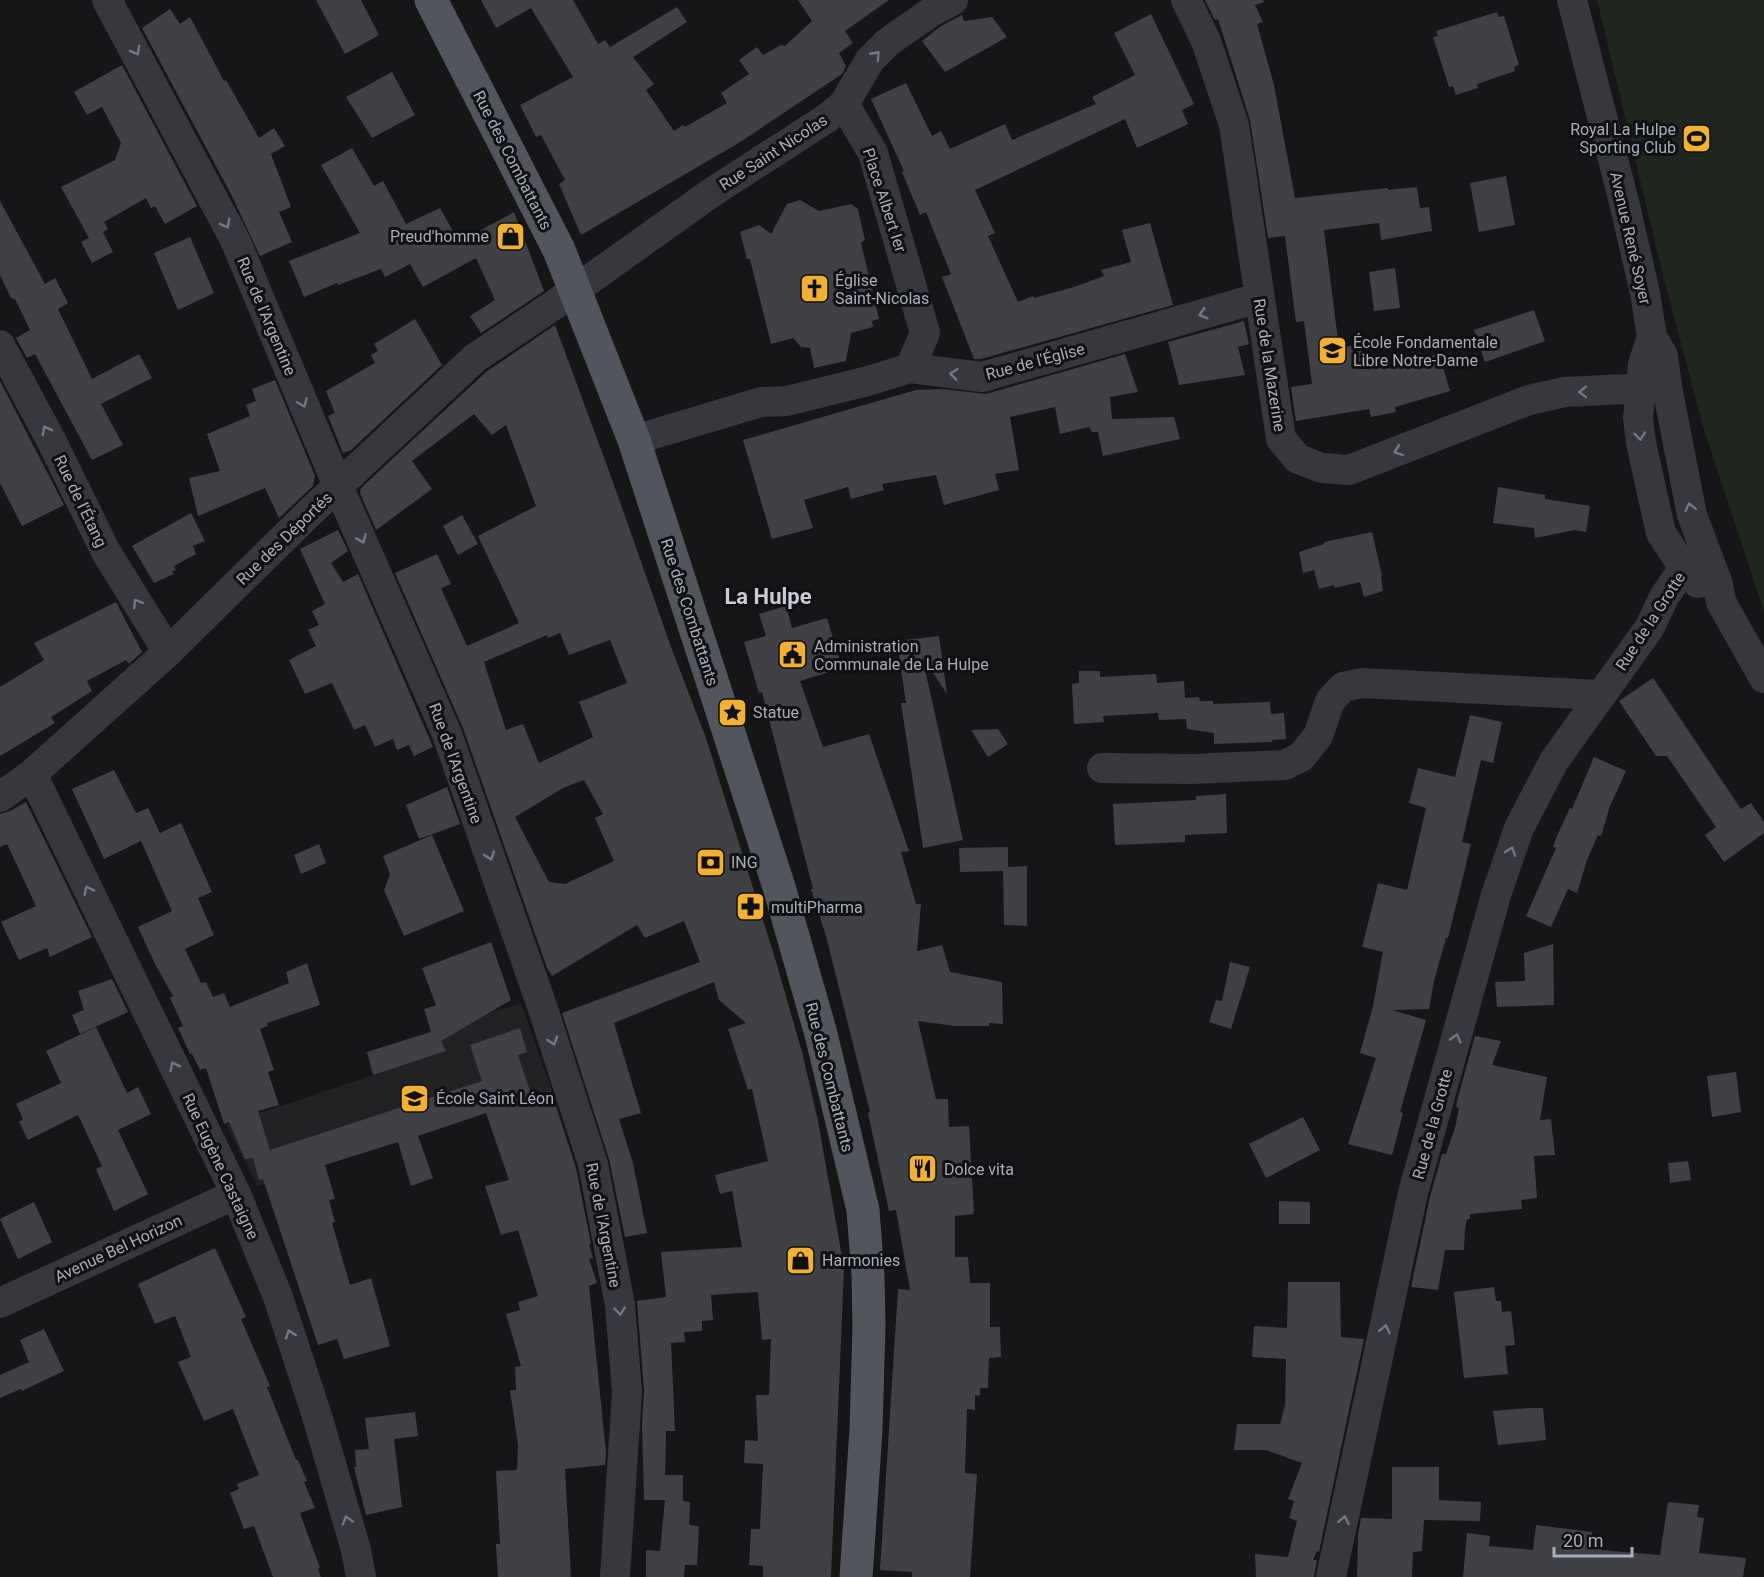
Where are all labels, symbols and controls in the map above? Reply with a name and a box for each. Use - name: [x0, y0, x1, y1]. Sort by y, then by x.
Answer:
- one-way arrow: [129, 45, 140, 55]
- one-way arrow: [869, 51, 880, 62]
- street label: Rue des Combattants: [469, 87, 556, 233]
- street label: Rue Saint Nicolas: [716, 110, 831, 194]
- place label: Royal La Hulpe Sporting Club: [1570, 120, 1676, 157]
- sports icon: Royal La Hulpe Sporting Club: [1681, 122, 1713, 154]
- street label: Place Albert Ier: [859, 146, 911, 255]
- street label: Avenue René Soyer: [1606, 170, 1655, 307]
- one-way arrow: [219, 217, 230, 228]
- shop icon: Preud'homme: [494, 220, 526, 252]
- place label: Preud'homme: [390, 227, 489, 246]
- street label: Rue de l'Argentine: [233, 254, 300, 378]
- place label: Église Saint-Nicolas: [835, 271, 929, 308]
- church icon: Église Saint-Nicolas: [798, 273, 830, 305]
- street label: Rue de la Mazerine: [1250, 297, 1289, 433]
- one-way arrow: [1198, 307, 1209, 319]
- place label: École Fondamentale Libre Notre-Dame: [1353, 333, 1498, 370]
- school or university icon: École Fondamentale Libre Notre-Dame: [1316, 335, 1348, 367]
- street label: Rue de l'Église: [984, 339, 1087, 384]
- one-way arrow: [949, 368, 959, 380]
- one-way arrow: [1579, 386, 1588, 398]
- one-way arrow: [296, 396, 308, 407]
- one-way arrow: [42, 426, 53, 437]
- one-way arrow: [1633, 431, 1646, 440]
- one-way arrow: [1394, 443, 1404, 456]
- street label: Rue de l'Étang: [50, 452, 111, 550]
- street label: Rue des Déportés: [233, 488, 336, 589]
- one-way arrow: [1684, 502, 1697, 512]
- one-way arrow: [355, 533, 367, 544]
- street label: Rue des Combattants: [657, 536, 722, 688]
- street label: Rue de la Grotte: [1612, 569, 1689, 674]
- district label: La Hulpe: [724, 584, 812, 609]
- one-way arrow: [134, 598, 145, 609]
- place label: Administration Communale de La Hulpe: [814, 637, 989, 674]
- public building icon: Administration Communale de La Hulpe: [777, 639, 809, 671]
- place icon: Statue: [716, 696, 748, 728]
- street label: Rue de l'Argentine: [425, 700, 486, 826]
- place label: Statue: [753, 703, 799, 722]
- bank icon: ING: [694, 846, 726, 878]
- one-way arrow: [1504, 846, 1517, 857]
- one-way arrow: [482, 850, 495, 861]
- place label: ING: [731, 853, 758, 872]
- one-way arrow: [84, 886, 96, 897]
- pharmacy icon: multiPharma: [734, 891, 766, 923]
- place label: multiPharma: [771, 898, 863, 917]
- street label: Rue des Combattants: [802, 1000, 857, 1154]
- one-way arrow: [1448, 1033, 1461, 1043]
- one-way arrow: [546, 1035, 558, 1046]
- one-way arrow: [170, 1061, 181, 1072]
- street label: Rue de la Grotte: [1409, 1067, 1456, 1181]
- school or university icon: École Saint Léon: [399, 1082, 431, 1114]
- place label: École Saint Léon: [436, 1089, 554, 1108]
- street label: Rue Eugène Castaigne: [178, 1090, 263, 1242]
- restaurant icon: Dolce vita: [907, 1153, 939, 1185]
- place label: Dolce vita: [944, 1160, 1014, 1179]
- street label: Rue de l'Argentine: [582, 1161, 625, 1289]
- street label: Avenue Bel Horizon: [52, 1211, 185, 1286]
- shop icon: Harmonies: [785, 1244, 817, 1276]
- place label: Harmonies: [822, 1251, 900, 1270]
- one-way arrow: [613, 1306, 626, 1315]
- one-way arrow: [1377, 1324, 1390, 1334]
- one-way arrow: [284, 1329, 297, 1340]
- one-way arrow: [342, 1515, 354, 1526]
- one-way arrow: [1336, 1515, 1349, 1525]
- scale bar: [1554, 1520, 1632, 1558]
- text: 20 m: [1563, 1530, 1603, 1551]

